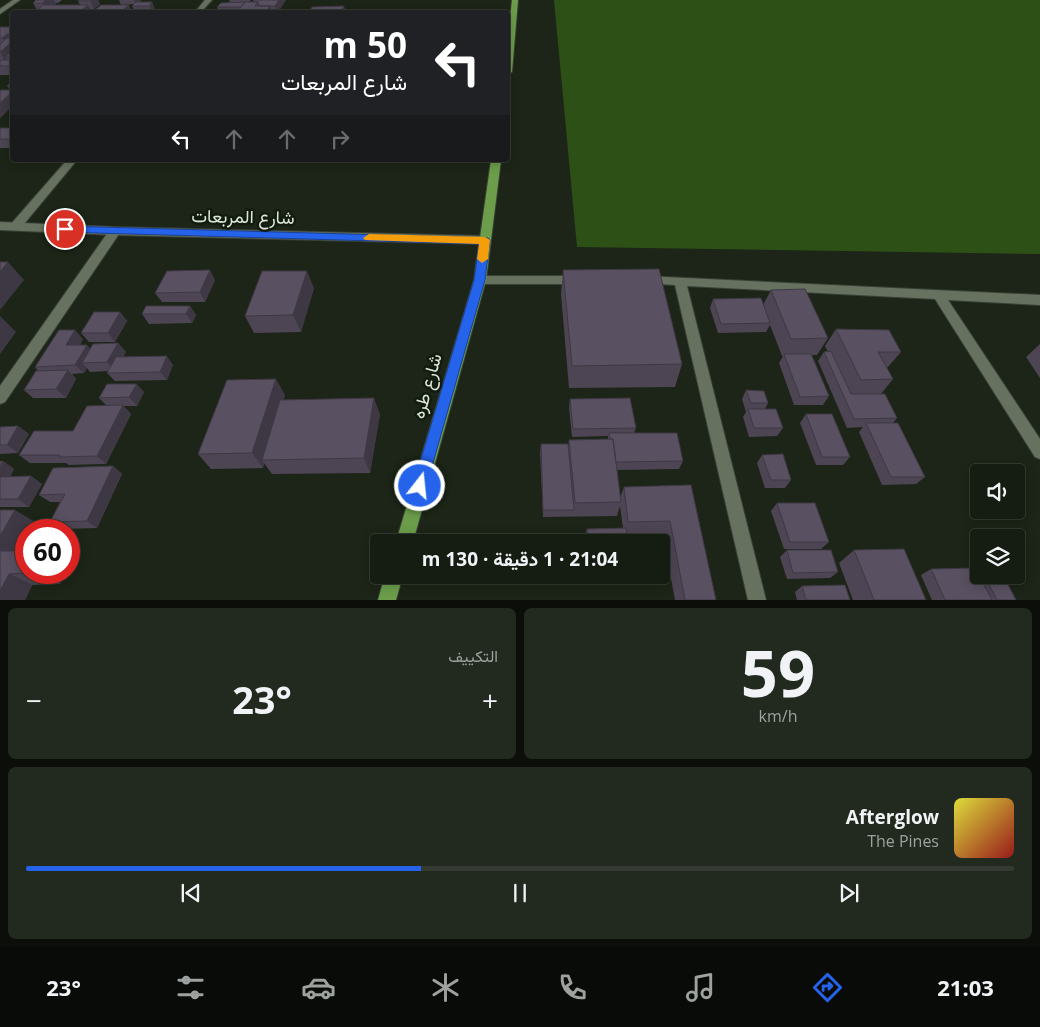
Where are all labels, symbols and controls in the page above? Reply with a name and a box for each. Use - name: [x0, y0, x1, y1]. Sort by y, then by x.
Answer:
- text: 50 m: [324, 21, 407, 68]
- icon: left: [425, 30, 490, 95]
- text: شارع المربعات: [281, 66, 407, 96]
- icon: left: [167, 125, 195, 153]
- icon: ahead: [220, 125, 248, 153]
- icon: ahead: [273, 125, 301, 153]
- icon: right: [326, 125, 354, 153]
- street label: شارع المربعات: [191, 203, 295, 230]
- pin: [44, 208, 86, 250]
- icon: arrive: [51, 215, 79, 243]
- street label: شارع طره: [405, 350, 448, 421]
- position arrow: [393, 459, 445, 511]
- map controls: [970, 464, 1025, 584]
- button: sound: [970, 464, 1025, 519]
- speed limit sign: 60: [15, 519, 80, 584]
- button: layers: [970, 529, 1025, 584]
- text: 21:04 · 1 دقيقة · 130 m: [422, 546, 618, 572]
- text: 59: [741, 628, 815, 716]
- text: التكييف: [448, 645, 498, 667]
- text: 23°: [232, 673, 292, 725]
- text: −: [26, 681, 42, 719]
- text: +: [482, 681, 498, 719]
- text: km/h: [759, 705, 797, 727]
- text: Afterglow: [846, 804, 939, 830]
- text: The Pines: [867, 830, 939, 852]
- icon: previous: [177, 879, 205, 907]
- icon: pause: [506, 879, 534, 907]
- icon: next: [835, 879, 863, 907]
- icon: filters: [173, 970, 208, 1005]
- icon: car: [301, 970, 336, 1005]
- icon: climate: [428, 970, 463, 1005]
- icon: phone: [555, 970, 590, 1005]
- icon: music: [683, 970, 718, 1005]
- icon: directions: [810, 970, 845, 1005]
- text: 23°: [46, 972, 81, 1002]
- text: 21:03: [937, 972, 994, 1002]

